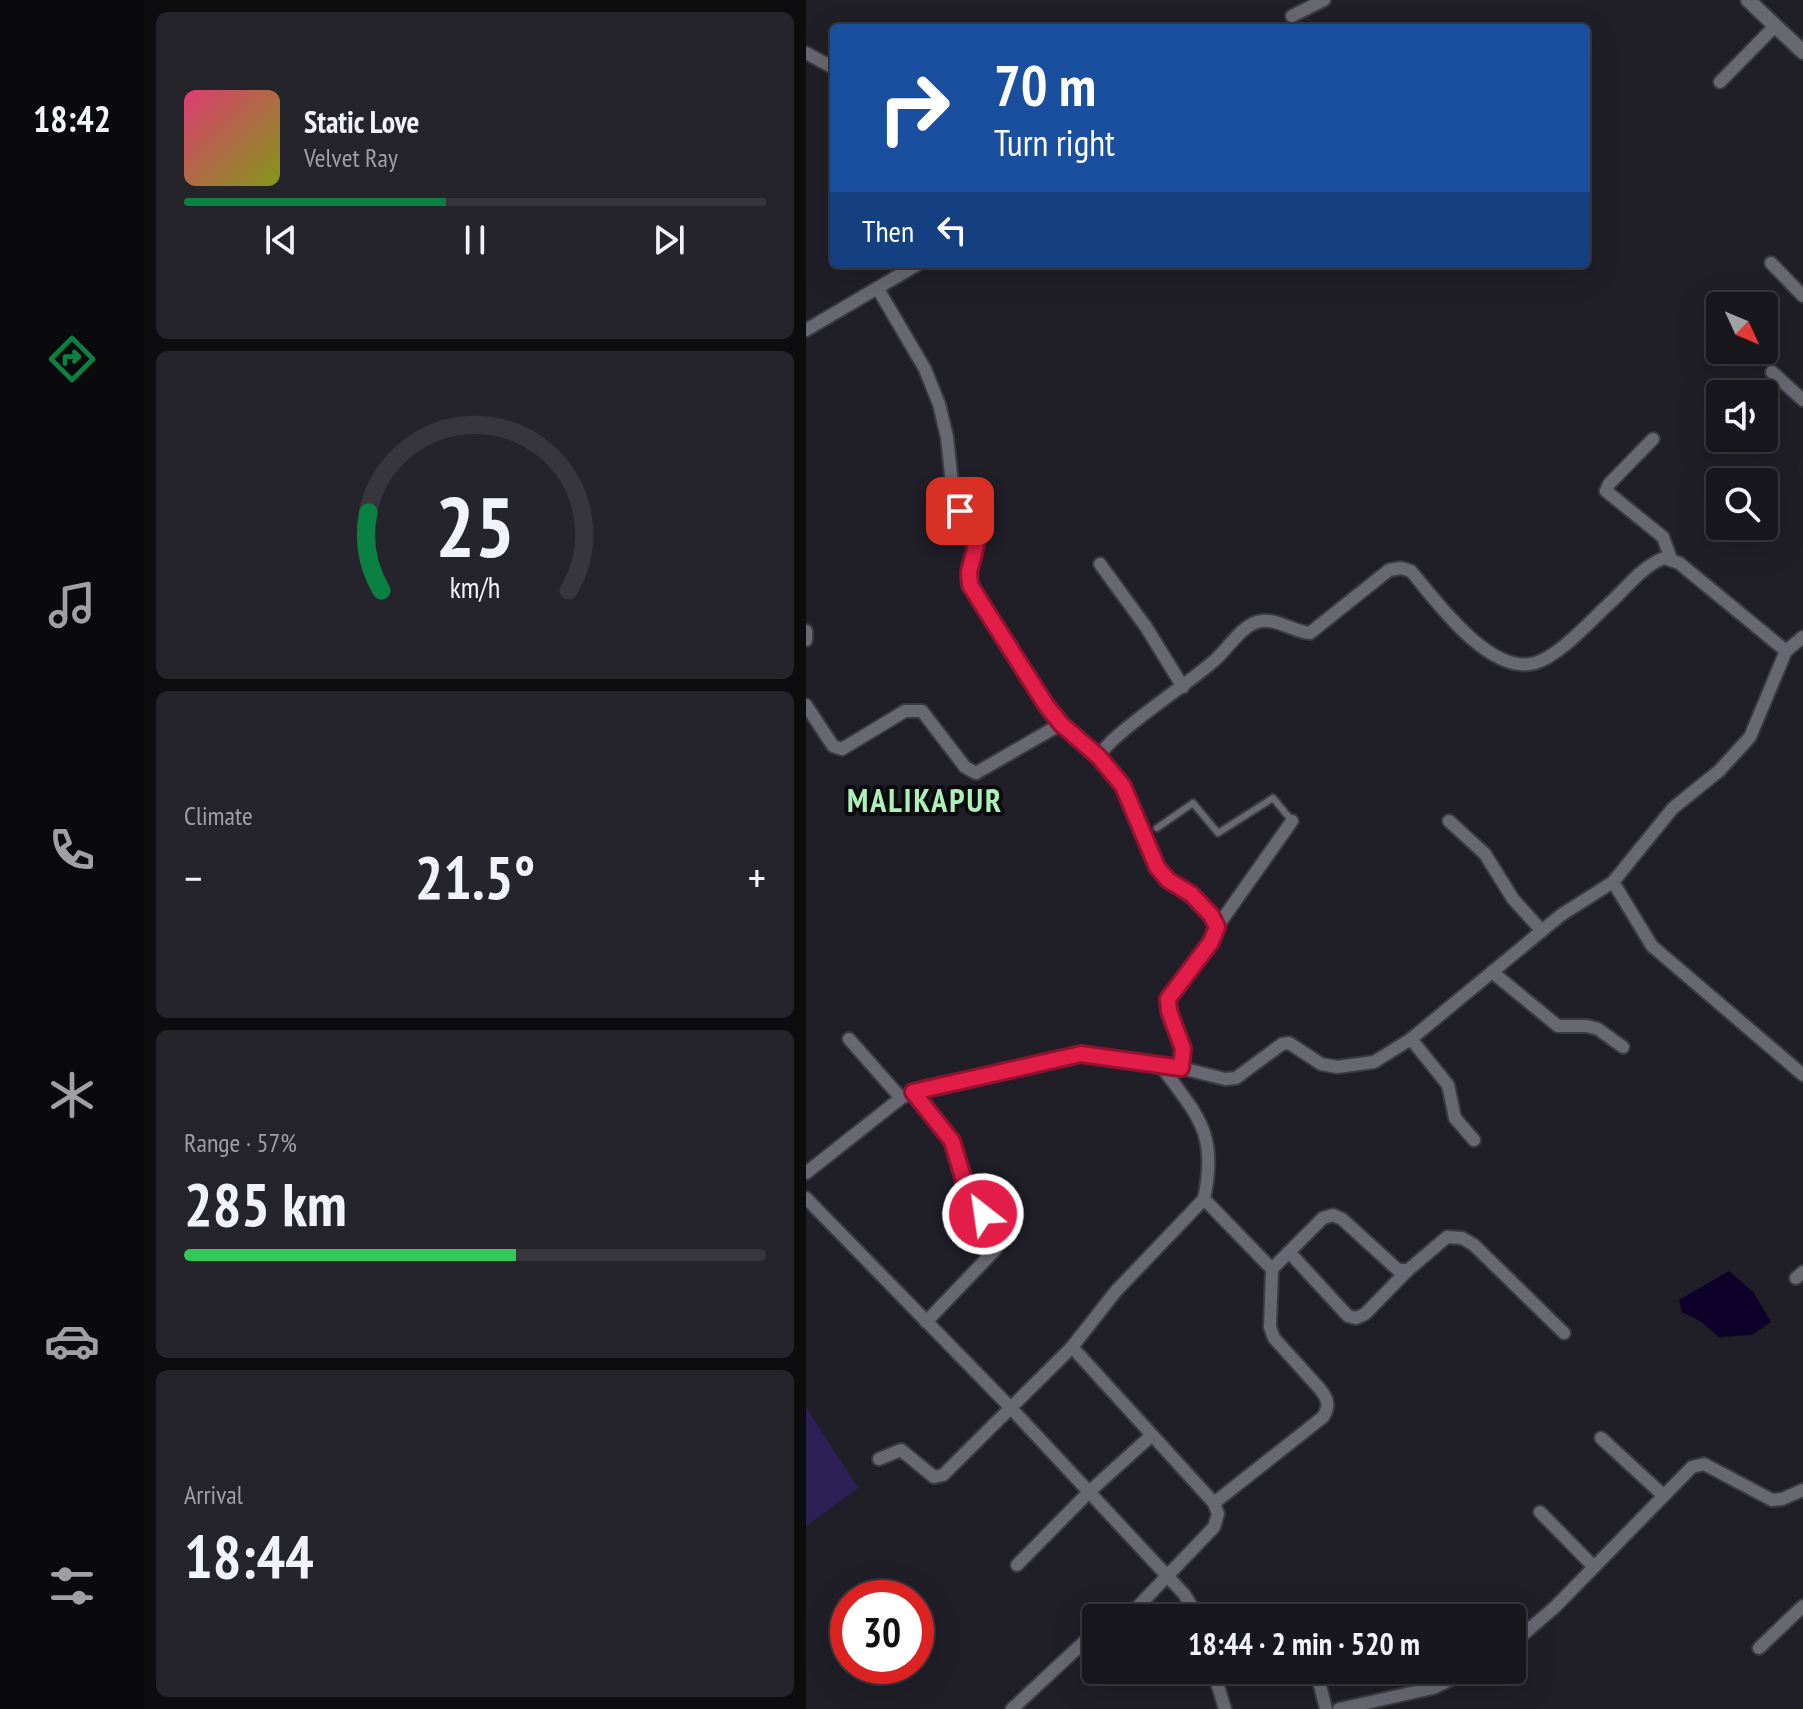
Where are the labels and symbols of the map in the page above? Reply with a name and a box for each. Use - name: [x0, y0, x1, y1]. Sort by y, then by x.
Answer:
- north arrow: [1706, 292, 1778, 364]
- pin: [926, 477, 994, 545]
- district label: MALIKAPUR: [847, 779, 1003, 821]
- position arrow: [941, 1172, 1025, 1256]
- speed limit sign: 30: [830, 1580, 934, 1684]

